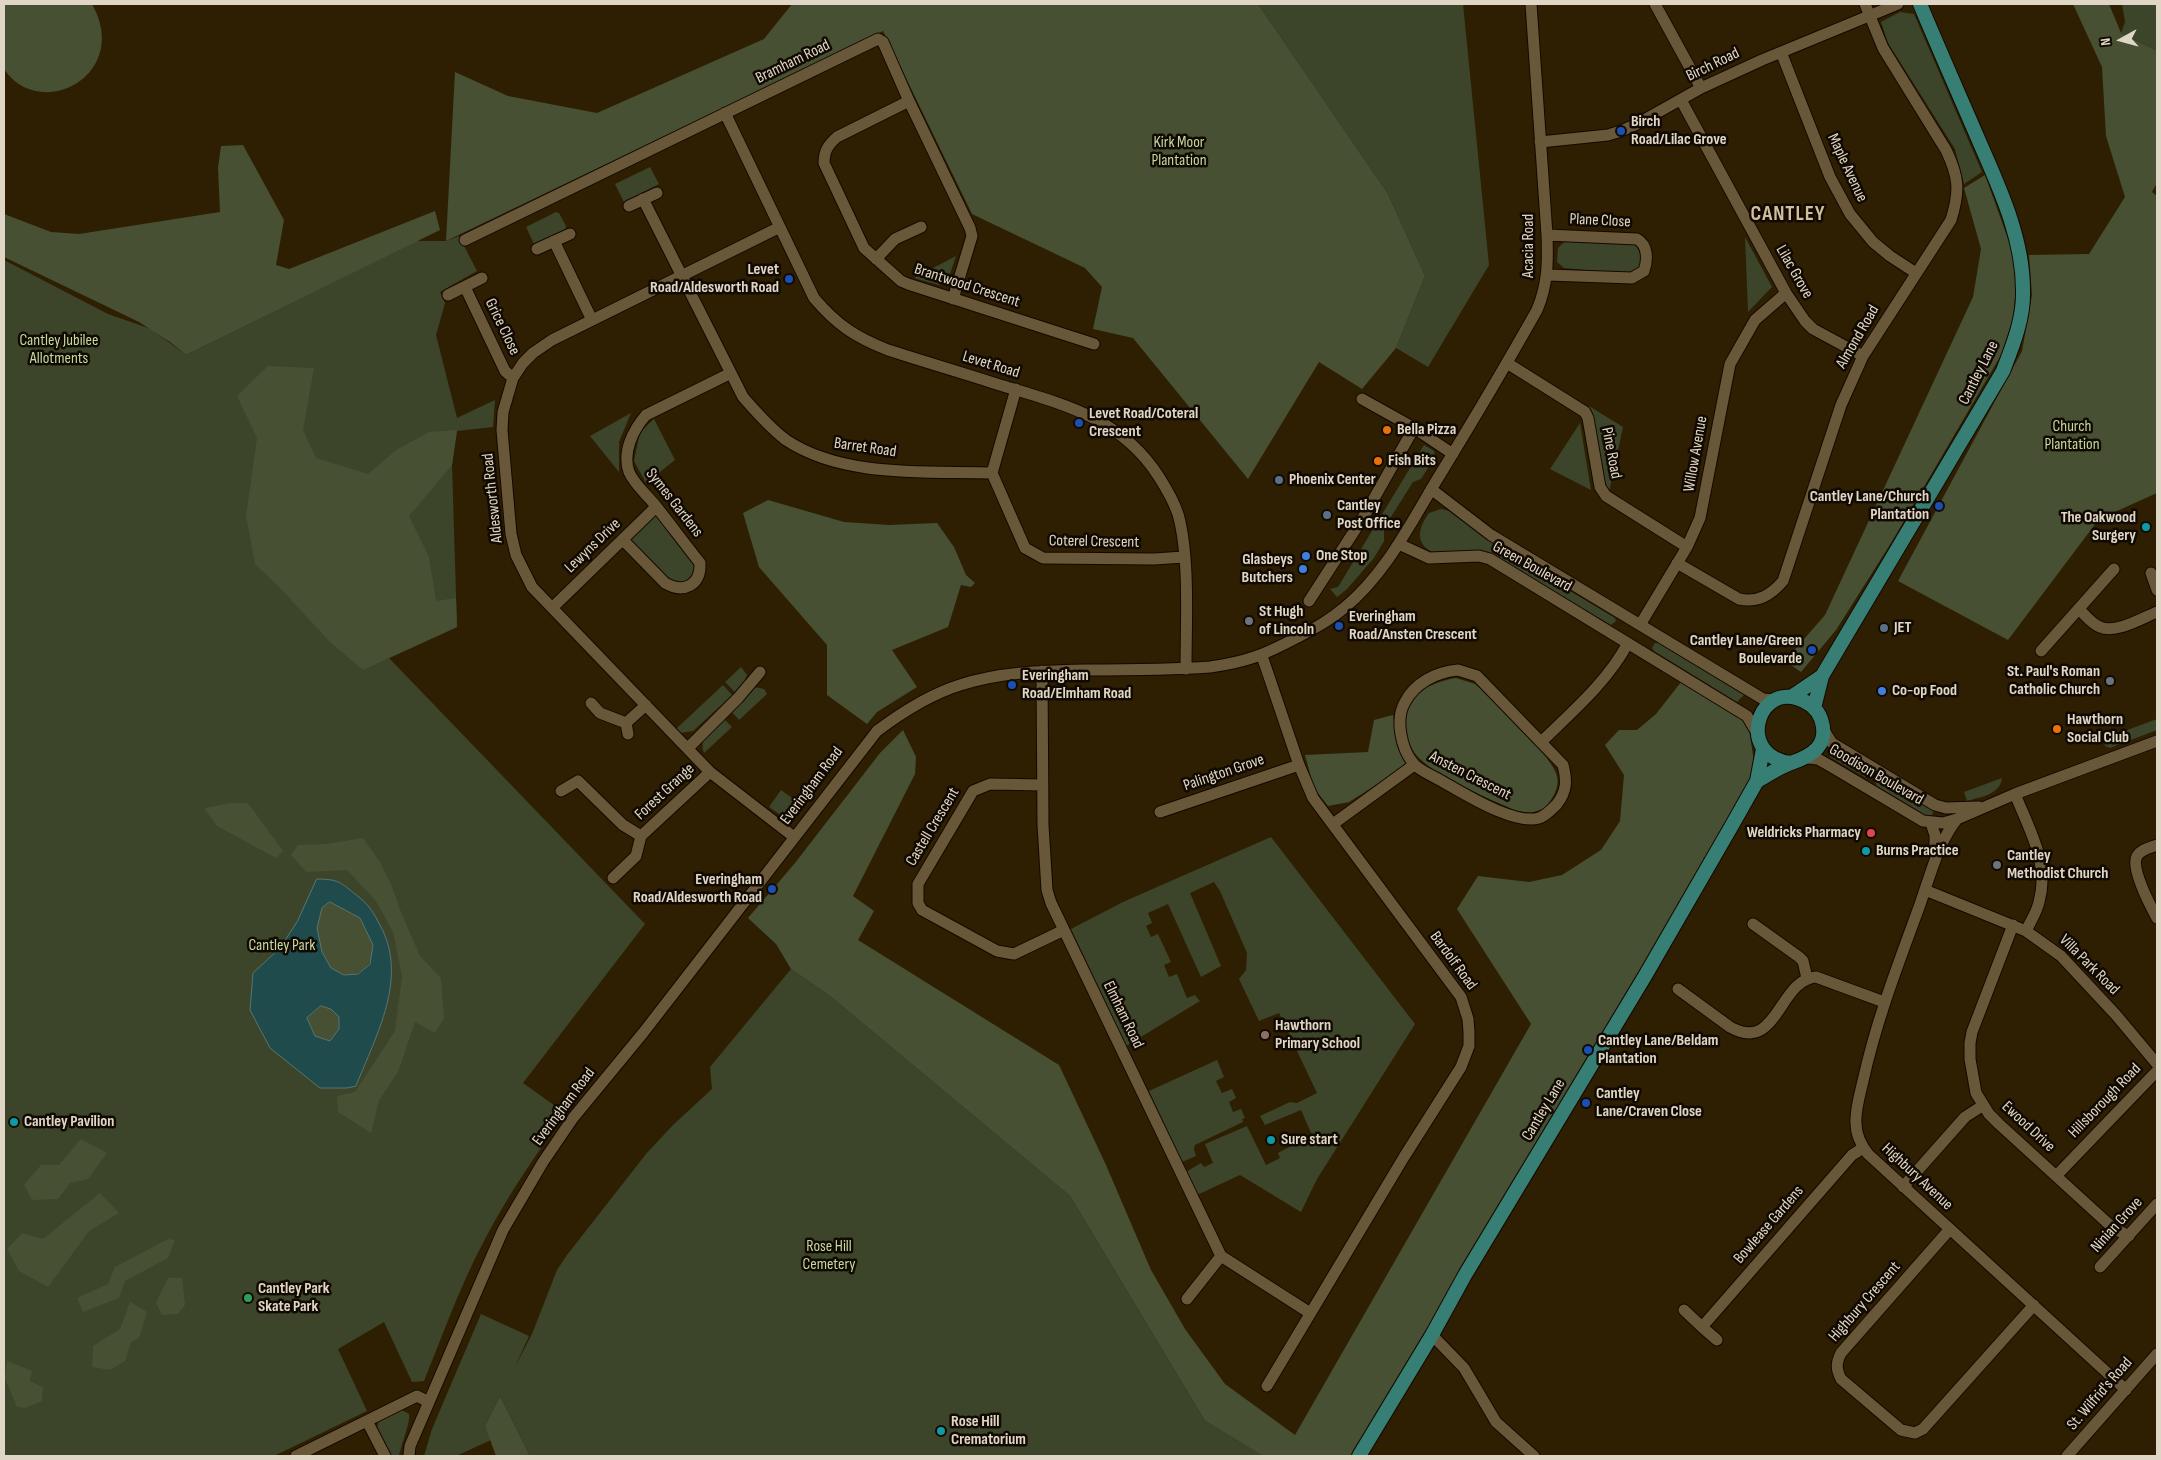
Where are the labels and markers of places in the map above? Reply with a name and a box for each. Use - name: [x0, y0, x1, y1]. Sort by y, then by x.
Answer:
- place label: Birch Road/Lilac Grove: [1631, 112, 1727, 150]
- marker: Birch Road/Lilac Grove: [1615, 125, 1627, 137]
- place label: Levet Road/Aldesworth Road: [650, 260, 779, 298]
- marker: Levet Road/Aldesworth Road: [783, 273, 795, 285]
- place label: Levet Road/Coteral Crescent: [1089, 404, 1198, 442]
- marker: Levet Road/Coteral Crescent: [1073, 417, 1085, 429]
- place label: Bella Pizza: [1397, 420, 1456, 440]
- marker: Bella Pizza: [1381, 424, 1393, 436]
- place label: Fish Bits: [1388, 451, 1436, 471]
- marker: Fish Bits: [1372, 455, 1384, 467]
- place label: Phoenix Center: [1289, 470, 1376, 490]
- marker: Phoenix Center: [1273, 474, 1285, 486]
- place label: Cantley Lane/Church Plantation: [1810, 487, 1929, 525]
- place label: Cantley Post Office: [1337, 496, 1400, 534]
- marker: Cantley Lane/Church Plantation: [1933, 500, 1945, 512]
- place label: The Oakwood Surgery: [2061, 508, 2136, 546]
- marker: Cantley Post Office: [1321, 509, 1333, 521]
- marker: The Oakwood Surgery: [2140, 521, 2152, 533]
- place label: One Stop: [1316, 546, 1367, 566]
- place label: Glasbeys Butchers: [1242, 550, 1293, 588]
- marker: One Stop: [1300, 550, 1312, 562]
- marker: Glasbeys Butchers: [1297, 563, 1309, 575]
- place label: St Hugh of Lincoln: [1259, 602, 1314, 640]
- place label: Everingham Road/Ansten Crescent: [1349, 607, 1477, 645]
- marker: St Hugh of Lincoln: [1243, 615, 1255, 627]
- place label: JET: [1894, 618, 1912, 638]
- marker: Everingham Road/Ansten Crescent: [1333, 620, 1345, 632]
- marker: JET: [1878, 622, 1890, 634]
- place label: Cantley Lane/Green Boulevarde: [1690, 631, 1802, 669]
- marker: Cantley Lane/Green Boulevarde: [1806, 644, 1818, 656]
- place label: St. Paul's Roman Catholic Church: [2007, 662, 2100, 700]
- place label: Everingham Road/Elmham Road: [1022, 666, 1131, 704]
- marker: St. Paul's Roman Catholic Church: [2104, 675, 2116, 687]
- marker: Everingham Road/Elmham Road: [1006, 679, 1018, 691]
- place label: Co-op Food: [1892, 681, 1957, 701]
- marker: Co-op Food: [1876, 685, 1888, 697]
- place label: Hawthorn Social Club: [2067, 710, 2129, 748]
- marker: Hawthorn Social Club: [2051, 723, 2063, 735]
- place label: Weldricks Pharmacy: [1747, 823, 1861, 843]
- marker: Weldricks Pharmacy: [1865, 827, 1877, 839]
- place label: Burns Practice: [1876, 841, 1959, 861]
- marker: Burns Practice: [1860, 845, 1872, 857]
- place label: Cantley Methodist Church: [2007, 846, 2108, 884]
- marker: Cantley Methodist Church: [1991, 859, 2003, 871]
- place label: Everingham Road/Aldesworth Road: [633, 870, 762, 908]
- marker: Everingham Road/Aldesworth Road: [766, 883, 778, 895]
- place label: Hawthorn Primary School: [1275, 1016, 1360, 1054]
- marker: Hawthorn Primary School: [1259, 1029, 1271, 1041]
- place label: Cantley Lane/Beldam Plantation: [1598, 1031, 1718, 1069]
- marker: Cantley Lane/Beldam Plantation: [1582, 1044, 1594, 1056]
- place label: Cantley Lane/Craven Close: [1596, 1084, 1702, 1122]
- marker: Cantley Lane/Craven Close: [1580, 1097, 1592, 1109]
- place label: Cantley Pavilion: [24, 1112, 114, 1132]
- marker: Cantley Pavilion: [8, 1116, 20, 1128]
- place label: Sure start: [1281, 1130, 1338, 1150]
- marker: Sure start: [1265, 1134, 1277, 1146]
- place label: Cantley Park Skate Park: [258, 1279, 329, 1317]
- marker: Cantley Park Skate Park: [242, 1292, 254, 1304]
- place label: Rose Hill Crematorium: [951, 1412, 1026, 1450]
- marker: Rose Hill Crematorium: [935, 1425, 947, 1437]

